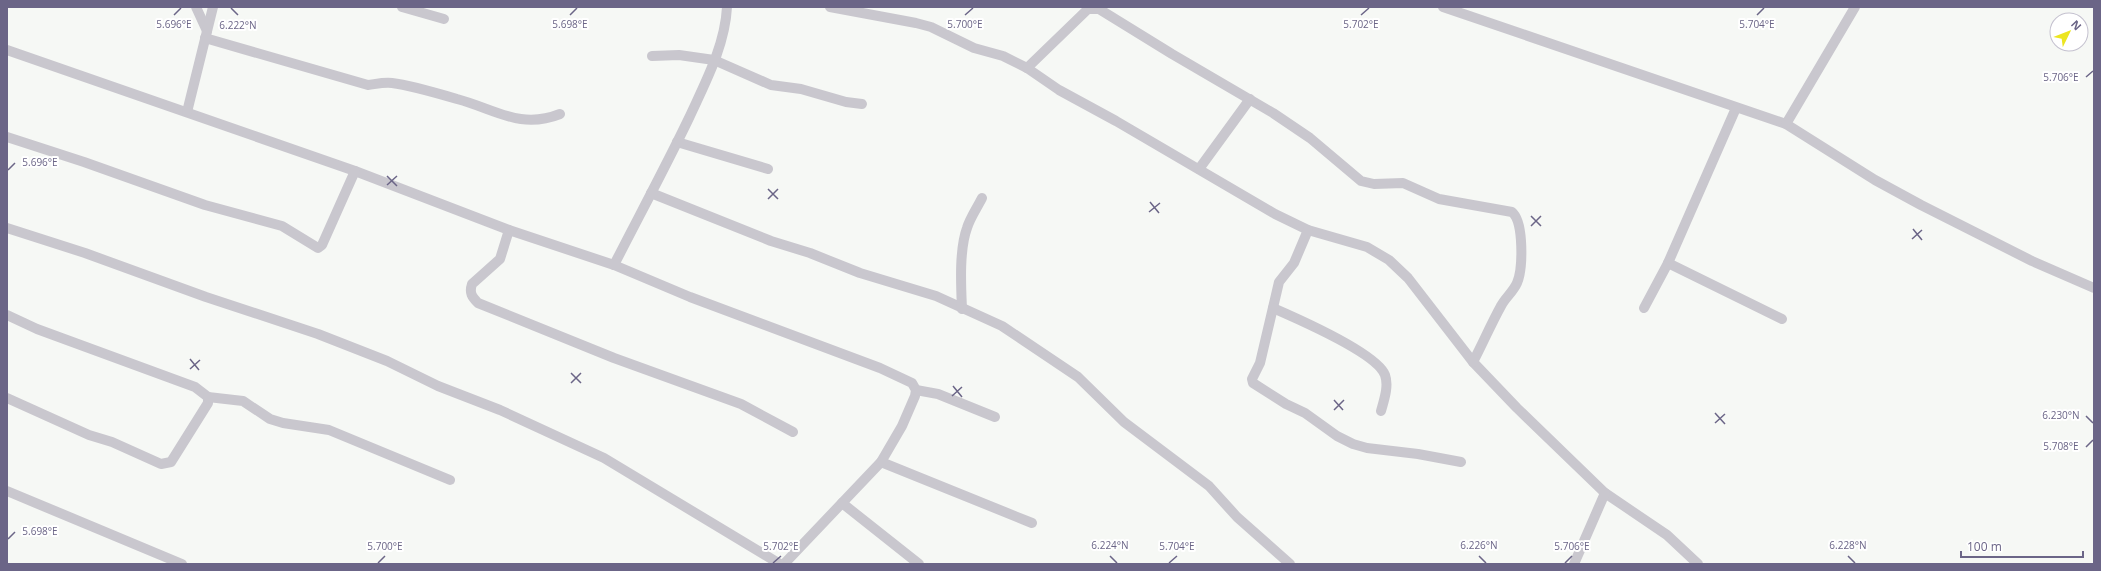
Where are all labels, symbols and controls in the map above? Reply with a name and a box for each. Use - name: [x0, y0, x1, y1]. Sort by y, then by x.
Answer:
- north arrow: [2049, 12, 2089, 52]
- text: N: [2068, 16, 2085, 33]
- text: 5.696°E: [156, 17, 192, 31]
- text: 5.698°E: [552, 17, 588, 31]
- text: 5.700°E: [947, 17, 983, 31]
- text: 5.702°E: [1343, 17, 1379, 31]
- text: 5.704°E: [1739, 17, 1775, 31]
- text: 6.222°N: [219, 18, 257, 32]
- text: 5.706°E: [2043, 70, 2079, 84]
- text: 5.696°E: [22, 155, 58, 169]
- text: 6.230°N: [2042, 408, 2080, 422]
- text: 5.708°E: [2043, 439, 2079, 453]
- text: 5.698°E: [22, 524, 58, 538]
- scale bar: [1961, 533, 2083, 559]
- text: 6.224°N: [1091, 538, 1129, 552]
- text: 6.226°N: [1460, 538, 1498, 552]
- text: 6.228°N: [1829, 538, 1867, 552]
- text: 100 m: [1967, 538, 2002, 555]
- text: 5.700°E: [367, 539, 403, 553]
- text: 5.702°E: [763, 539, 799, 553]
- text: 5.704°E: [1159, 539, 1195, 553]
- text: 5.706°E: [1554, 539, 1590, 553]

